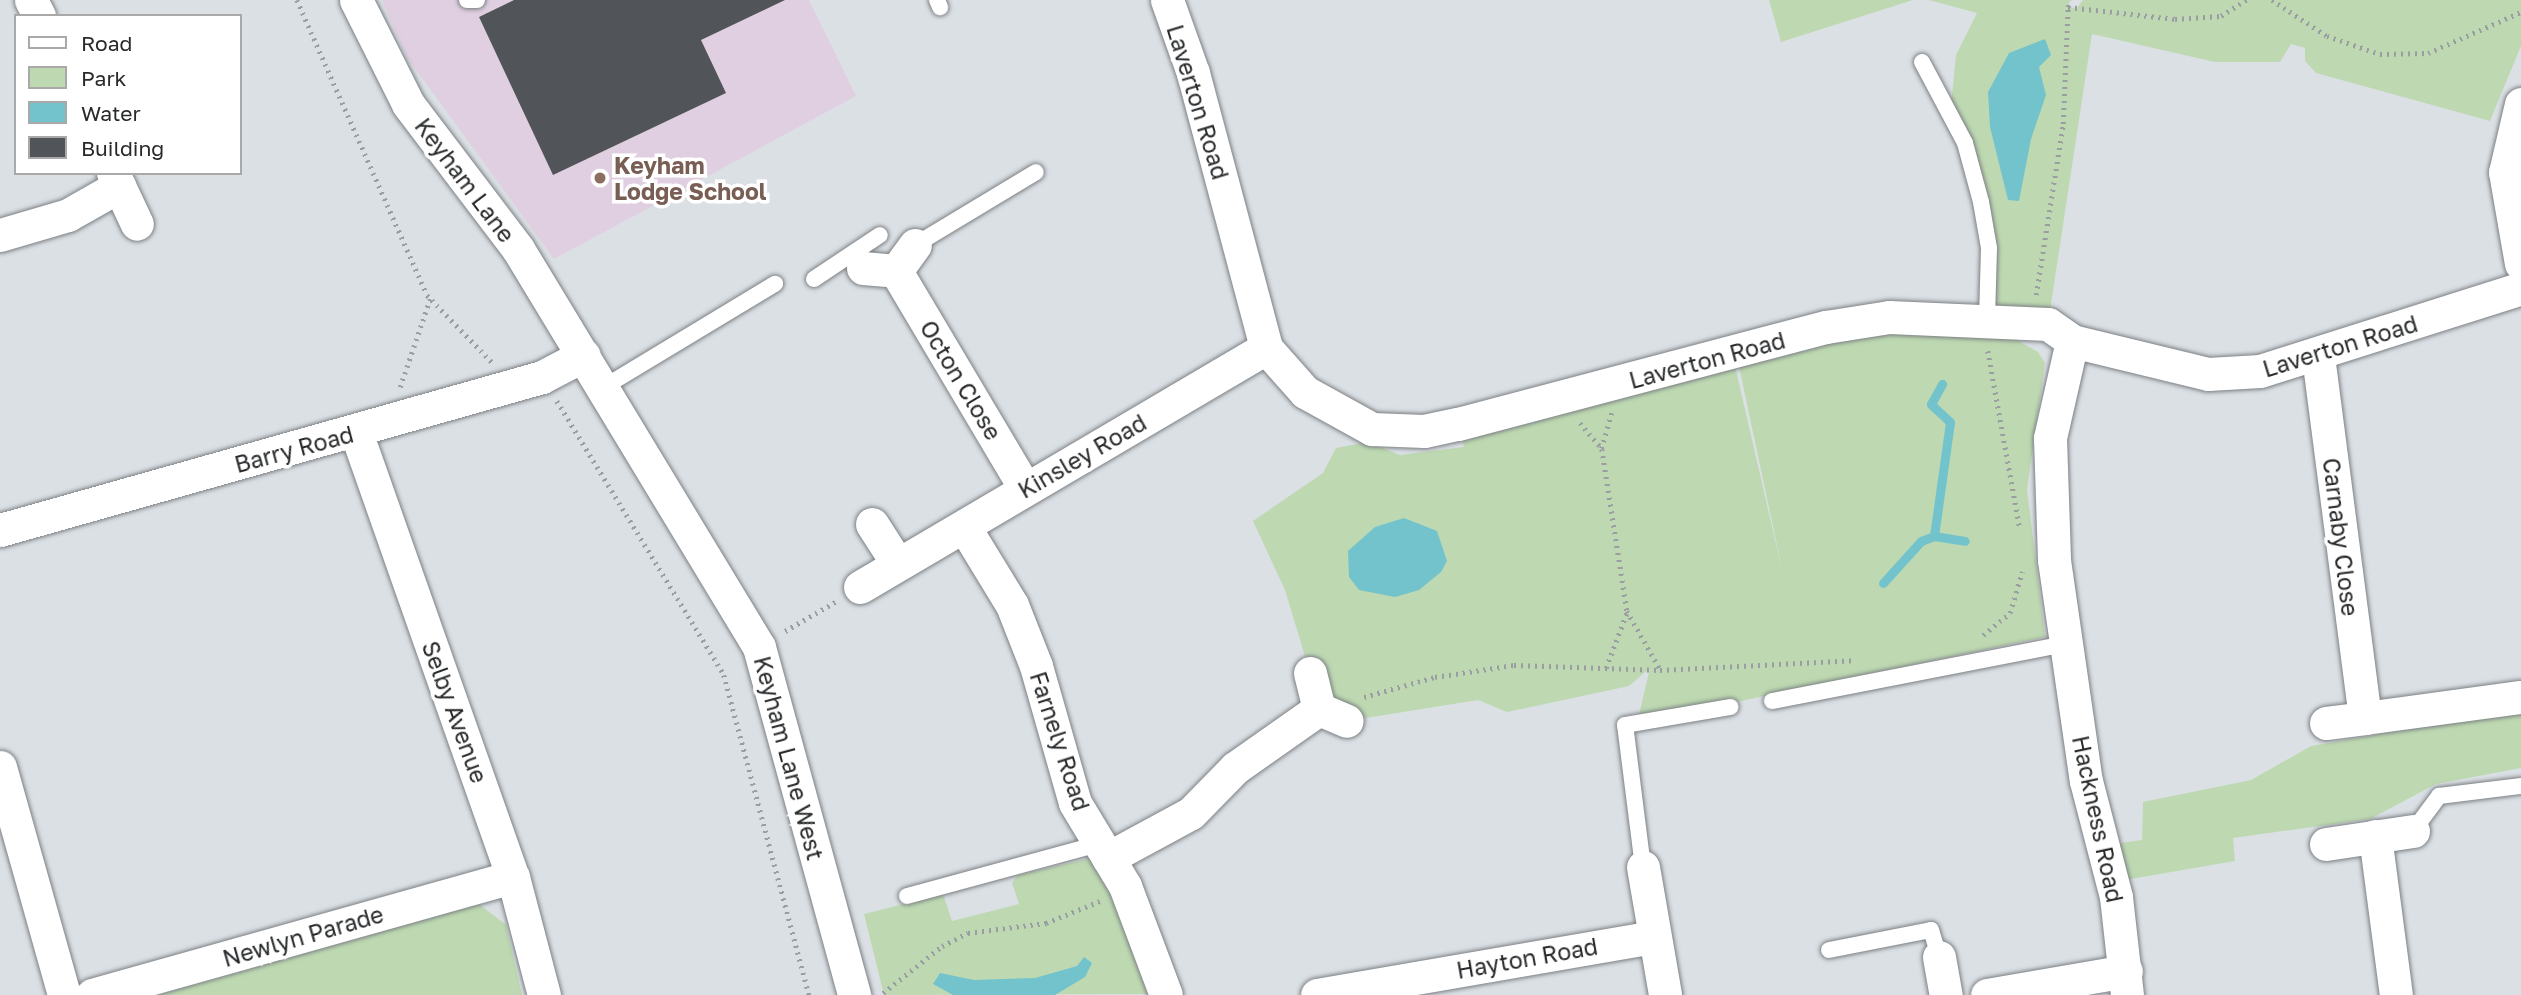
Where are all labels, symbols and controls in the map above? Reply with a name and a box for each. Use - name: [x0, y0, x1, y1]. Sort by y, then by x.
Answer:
- legend: [14, 14, 242, 175]
- street label: Laverton Road: [1161, 21, 1235, 183]
- text: Road: [81, 30, 132, 56]
- text: Park: [81, 65, 126, 91]
- text: Water: [81, 100, 141, 126]
- street label: Keyham Lane: [409, 113, 521, 247]
- text: Building: [81, 135, 164, 161]
- place label: Keyham Lodge School: [614, 151, 766, 205]
- marker: Keyham Lodge School: [592, 170, 608, 186]
- street label: Laverton Road: [2259, 309, 2421, 383]
- street label: Octon Close: [915, 315, 1007, 445]
- street label: Laverton Road: [1626, 326, 1788, 394]
- street label: Kinsley Road: [1013, 408, 1151, 504]
- street label: Barry Road: [231, 420, 357, 478]
- street label: Carnaby Close: [2318, 456, 2364, 618]
- street label: Selby Avenue: [417, 637, 493, 787]
- street label: Keyham Lane West: [749, 653, 829, 863]
- street label: Farnely Road: [1025, 668, 1095, 814]
- street label: Hackness Road: [2067, 733, 2129, 905]
- street label: Newlyn Parade: [219, 900, 387, 972]
- street label: Hayton Road: [1454, 932, 1600, 984]

